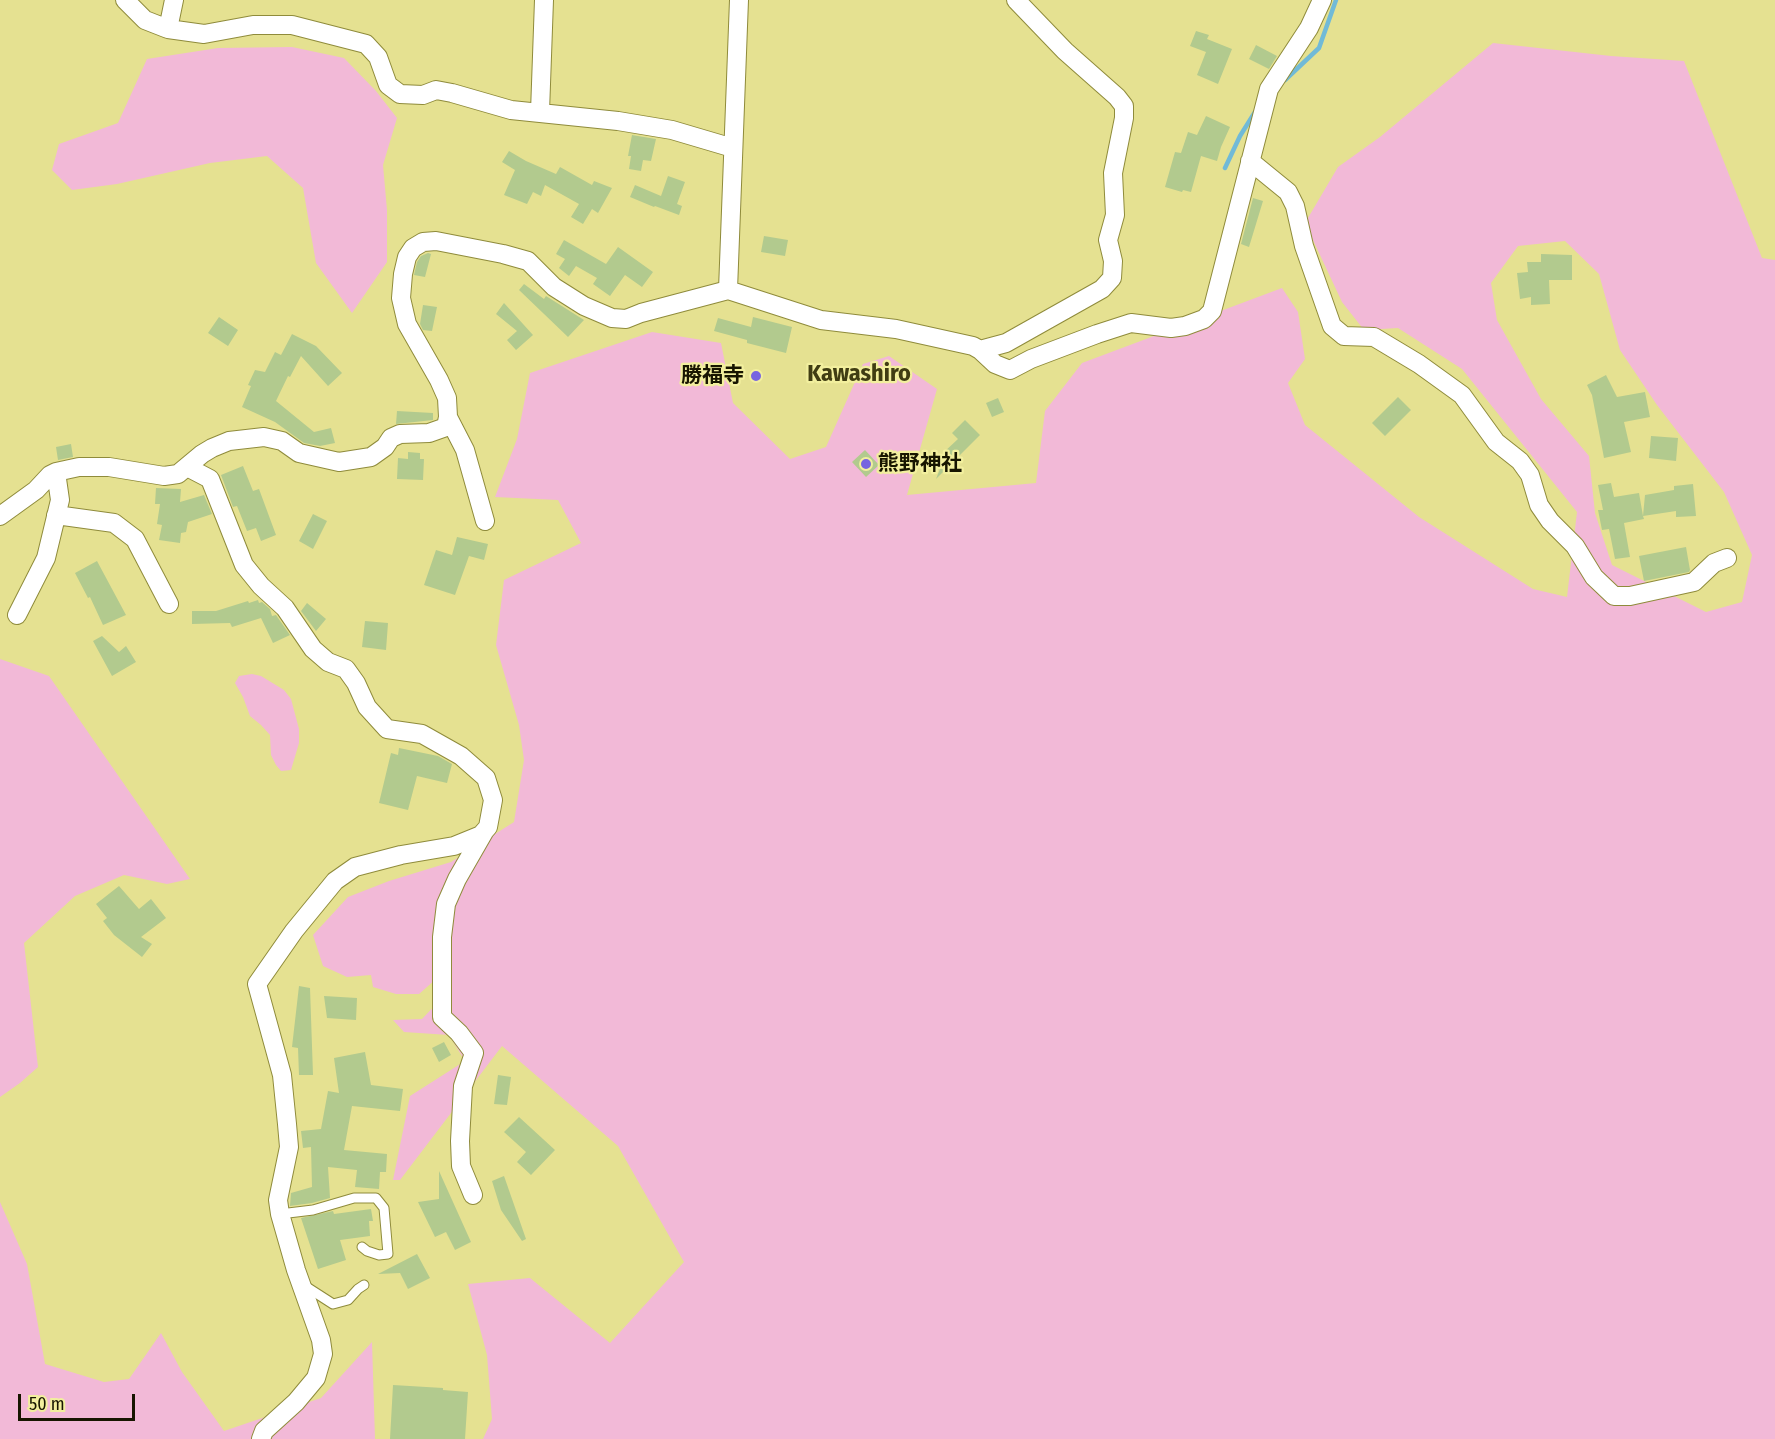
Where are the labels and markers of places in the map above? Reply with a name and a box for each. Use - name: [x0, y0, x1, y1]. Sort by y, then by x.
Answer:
- place label: 勝福寺: [681, 363, 744, 389]
- marker: 勝福寺: [749, 369, 763, 383]
- place label: 熊野神社: [878, 451, 962, 477]
- marker: 熊野神社: [859, 457, 873, 471]

